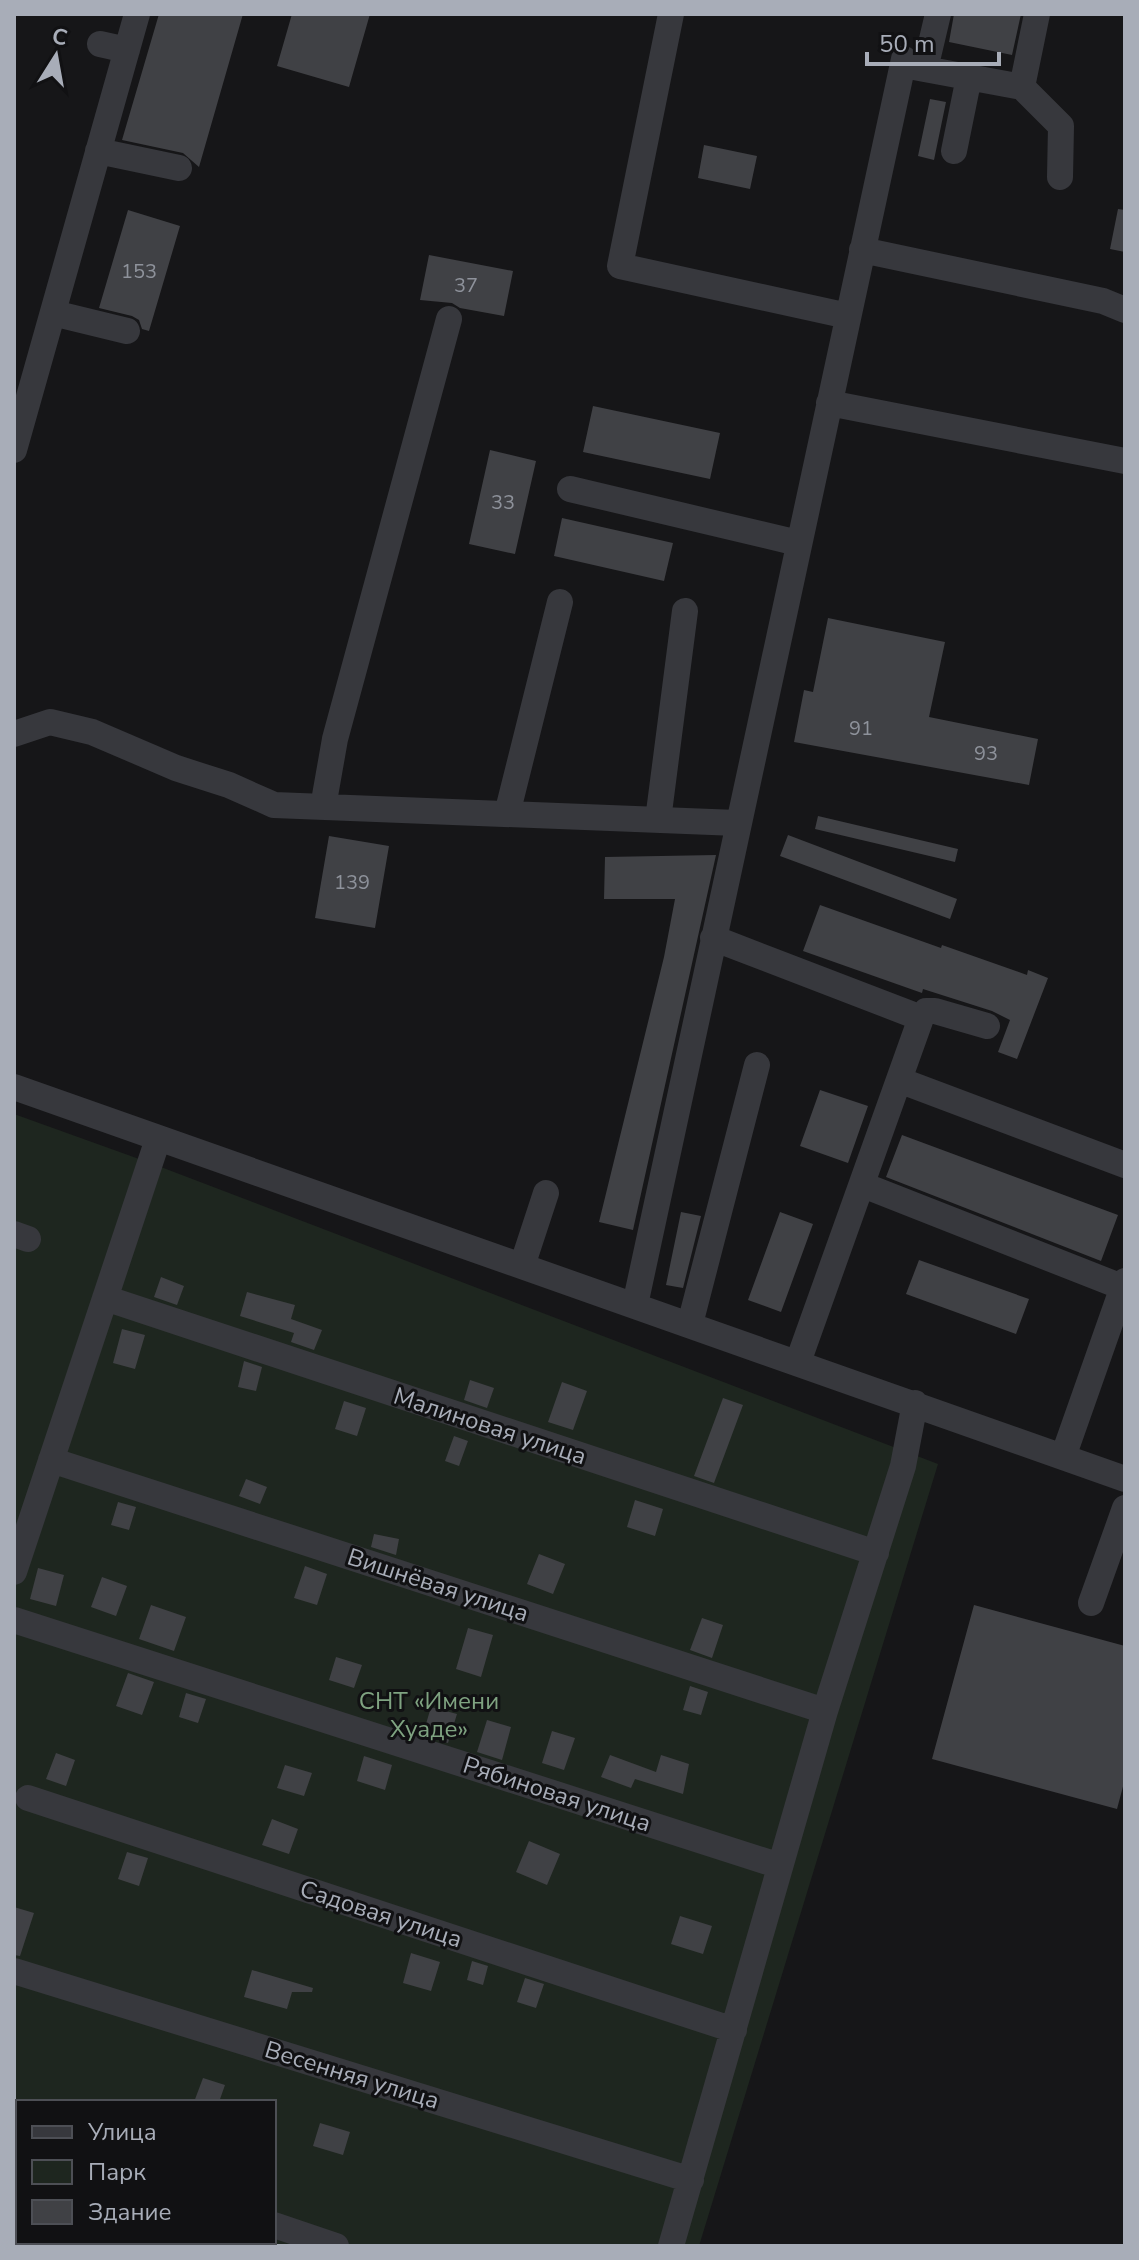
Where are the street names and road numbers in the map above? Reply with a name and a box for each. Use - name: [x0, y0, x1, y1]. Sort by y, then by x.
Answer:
- street label: Малиновая улица: [389, 1380, 591, 1472]
- street label: Вишнёвая улица: [343, 1541, 533, 1629]
- street label: Рябиновая улица: [459, 1749, 655, 1839]
- street label: Садовая улица: [296, 1873, 466, 1955]
- street label: Весенняя улица: [261, 2033, 443, 2117]

